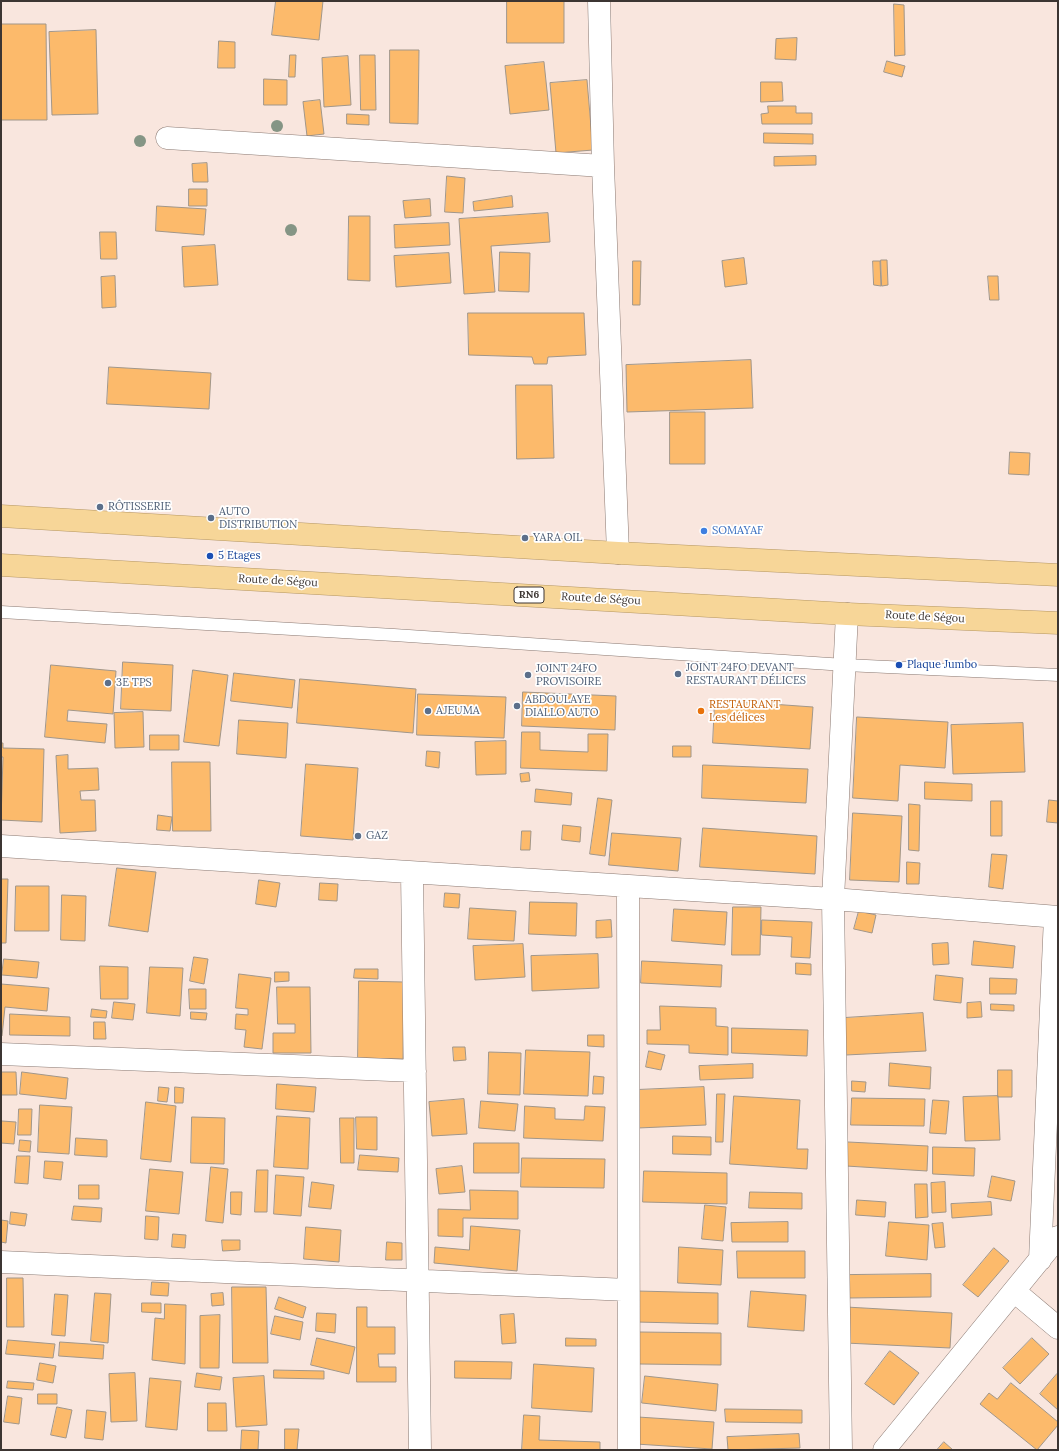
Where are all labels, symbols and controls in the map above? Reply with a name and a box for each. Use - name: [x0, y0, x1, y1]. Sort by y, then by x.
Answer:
- place label: RÔTISSERIE: [108, 500, 171, 514]
- marker: RÔTISSERIE: [95, 502, 105, 512]
- place label: AUTO DISTRIBUTION: [219, 505, 297, 531]
- marker: AUTO DISTRIBUTION: [206, 513, 216, 523]
- place label: SOMAYAF: [712, 524, 763, 538]
- marker: SOMAYAF: [699, 526, 709, 536]
- place label: YARA OIL: [533, 531, 582, 545]
- marker: YARA OIL: [520, 533, 530, 543]
- place label: 5 Etages: [218, 549, 261, 563]
- marker: 5 Etages: [205, 551, 215, 561]
- street label: Route de Ségou: [238, 572, 318, 590]
- road number: RN6: [514, 587, 544, 603]
- street label: Route de Ségou: [561, 590, 641, 608]
- street label: Route de Ségou: [885, 608, 965, 626]
- place label: Plaque Jumbo: [907, 658, 977, 672]
- marker: Plaque Jumbo: [894, 660, 904, 670]
- place label: JOINT 24FO DEVANT RESTAURANT DÉLICES: [686, 661, 806, 687]
- place label: JOINT 24FO PROVISOIRE: [536, 662, 601, 688]
- marker: JOINT 24FO DEVANT RESTAURANT DÉLICES: [673, 669, 683, 679]
- marker: JOINT 24FO PROVISOIRE: [523, 670, 533, 680]
- place label: 3E TPS: [116, 676, 152, 690]
- marker: 3E TPS: [103, 678, 113, 688]
- place label: ABDOULAYE DIALLO AUTO: [525, 693, 599, 719]
- place label: RESTAURANT Les délices: [709, 698, 780, 724]
- marker: ABDOULAYE DIALLO AUTO: [512, 701, 522, 711]
- place label: AJEUMA: [436, 704, 480, 718]
- marker: AJEUMA: [423, 706, 433, 716]
- marker: RESTAURANT Les délices: [696, 706, 706, 716]
- place label: GAZ: [366, 829, 388, 843]
- marker: GAZ: [353, 831, 363, 841]

